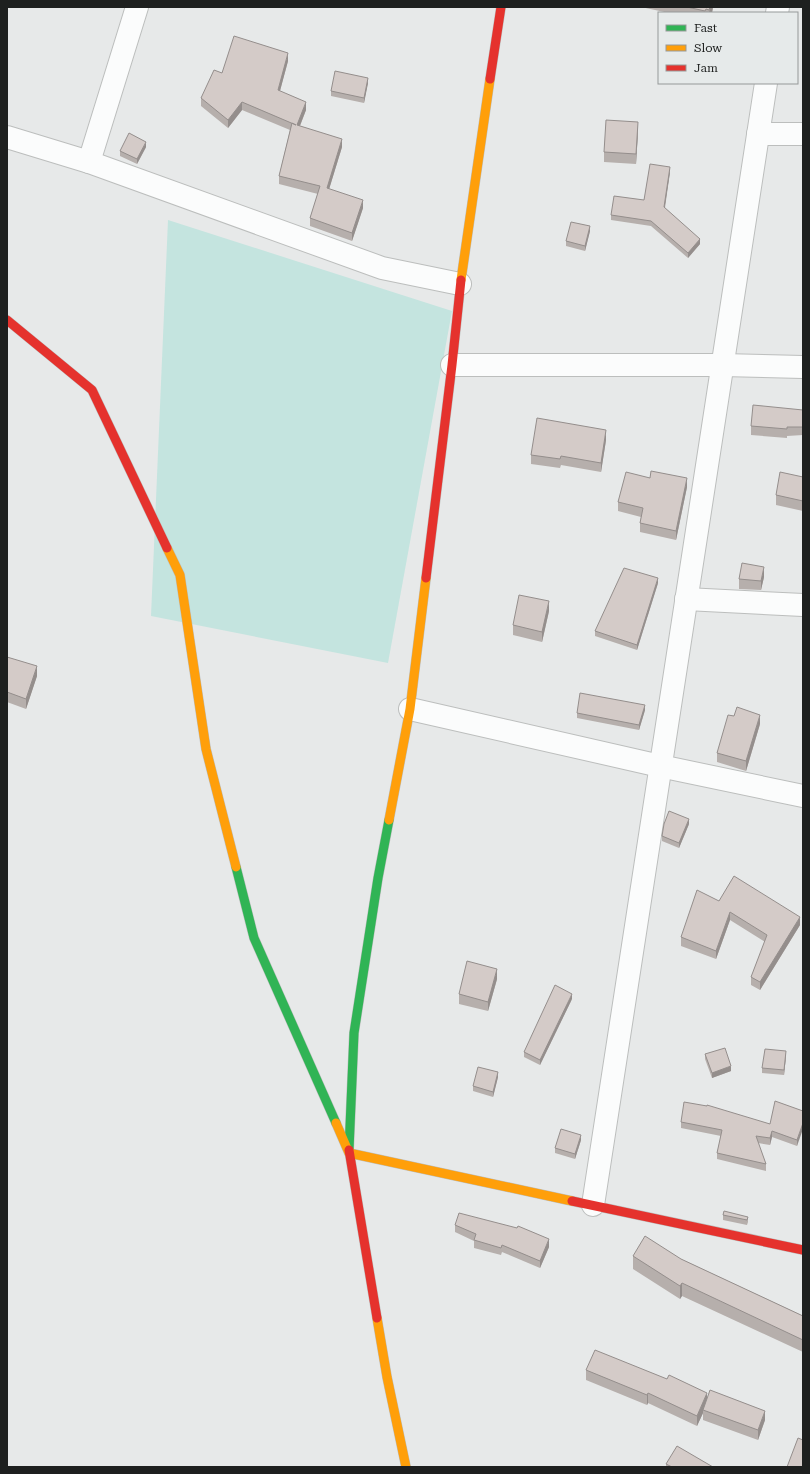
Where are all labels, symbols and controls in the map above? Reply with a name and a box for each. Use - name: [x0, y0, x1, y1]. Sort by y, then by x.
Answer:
- legend: [658, 12, 798, 84]
- text: Fast: [694, 21, 718, 35]
- text: Slow: [694, 41, 722, 55]
- text: Jam: [694, 61, 718, 75]

